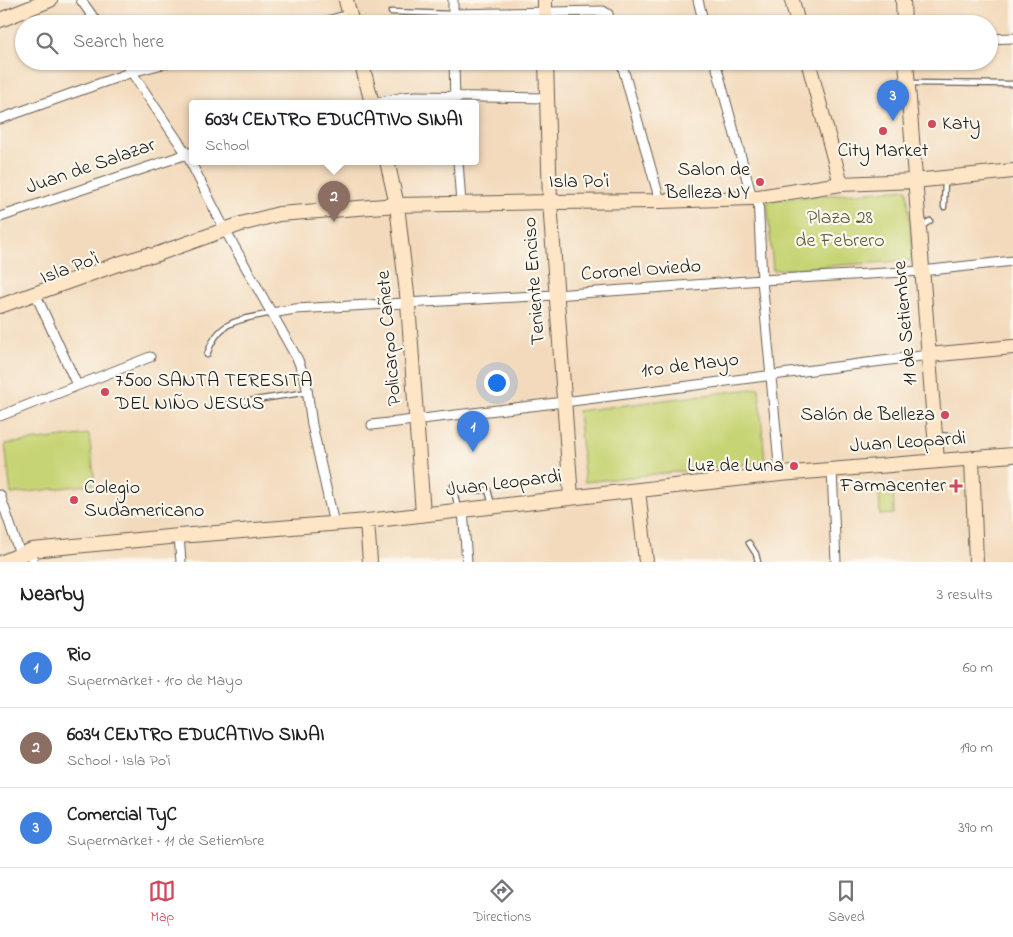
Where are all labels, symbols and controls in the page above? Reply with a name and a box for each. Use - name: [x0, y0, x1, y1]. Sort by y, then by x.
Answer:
- search box: [15, 15, 998, 70]
- icon: search: [33, 29, 61, 57]
- text: Search here: [73, 29, 164, 56]
- pin: 3: [877, 80, 909, 121]
- popup: [189, 100, 479, 165]
- text: 6034 CENTRO EDUCATIVO SINAI: [205, 107, 463, 134]
- place label: Katy: [942, 110, 980, 139]
- marker: Katy: [926, 118, 938, 130]
- marker: City Market: [877, 125, 889, 137]
- street label: Juan de Salazar: [22, 131, 160, 203]
- text: School: [205, 134, 249, 158]
- place label: City Market: [838, 137, 929, 166]
- place label: Salon de Belleza NY: [664, 156, 750, 208]
- street label: Isla Po'i: [549, 168, 609, 197]
- marker: Salon de Belleza NY: [754, 176, 766, 188]
- pin: 2: [318, 181, 350, 222]
- park label: Plaza 28 de Febrero: [795, 204, 885, 256]
- street label: Teniente Enciso: [516, 216, 554, 346]
- street label: Isla Po'i: [37, 245, 103, 293]
- street label: Coronel Oviedo: [580, 252, 702, 290]
- street label: 11 de Setiembre: [886, 259, 926, 387]
- street label: Policarpo Cañete: [370, 269, 410, 407]
- street label: 1ro de Mayo: [639, 346, 741, 386]
- place label: 7500 SANTA TERESITA DEL NIÑO JESUS: [114, 367, 312, 419]
- your location: [484, 370, 510, 396]
- marker: 7500 SANTA TERESITA DEL NIÑO JESUS: [99, 386, 111, 398]
- place label: Salón de Belleza: [800, 401, 935, 430]
- marker: Salón de Belleza: [939, 409, 951, 421]
- pin: 1: [457, 411, 489, 452]
- street label: Juan Leopardi: [849, 424, 967, 462]
- place label: Luz de Luna: [687, 452, 784, 481]
- marker: Luz de Luna: [788, 460, 800, 472]
- street label: Juan Leopardi: [445, 463, 563, 505]
- place label: Farmacenter: [839, 472, 947, 501]
- place label: Colegio Sudamericano: [84, 474, 204, 526]
- marker: Farmacenter: [950, 480, 962, 492]
- marker: Colegio Sudamericano: [68, 494, 80, 506]
- text: Nearby: [20, 580, 84, 610]
- text: 3 results: [937, 583, 993, 607]
- text: Rio: [67, 642, 91, 669]
- text: 1: [33, 656, 39, 680]
- text: 60 m: [963, 656, 993, 680]
- text: Supermarket · 1ro de Mayo: [67, 669, 243, 693]
- text: 6034 CENTRO EDUCATIVO SINAI: [67, 722, 324, 749]
- text: 2: [32, 736, 40, 760]
- text: 190 m: [960, 736, 993, 760]
- text: School · Isla Po'i: [67, 749, 171, 773]
- text: Comercial TyC: [67, 802, 177, 829]
- text: 3: [33, 816, 39, 840]
- text: 390 m: [958, 816, 993, 840]
- text: Supermarket · 11 de Setiembre: [67, 829, 264, 853]
- tab: Map: [148, 877, 176, 928]
- tab: Directions: [473, 877, 531, 928]
- tab: Saved: [828, 877, 865, 928]

